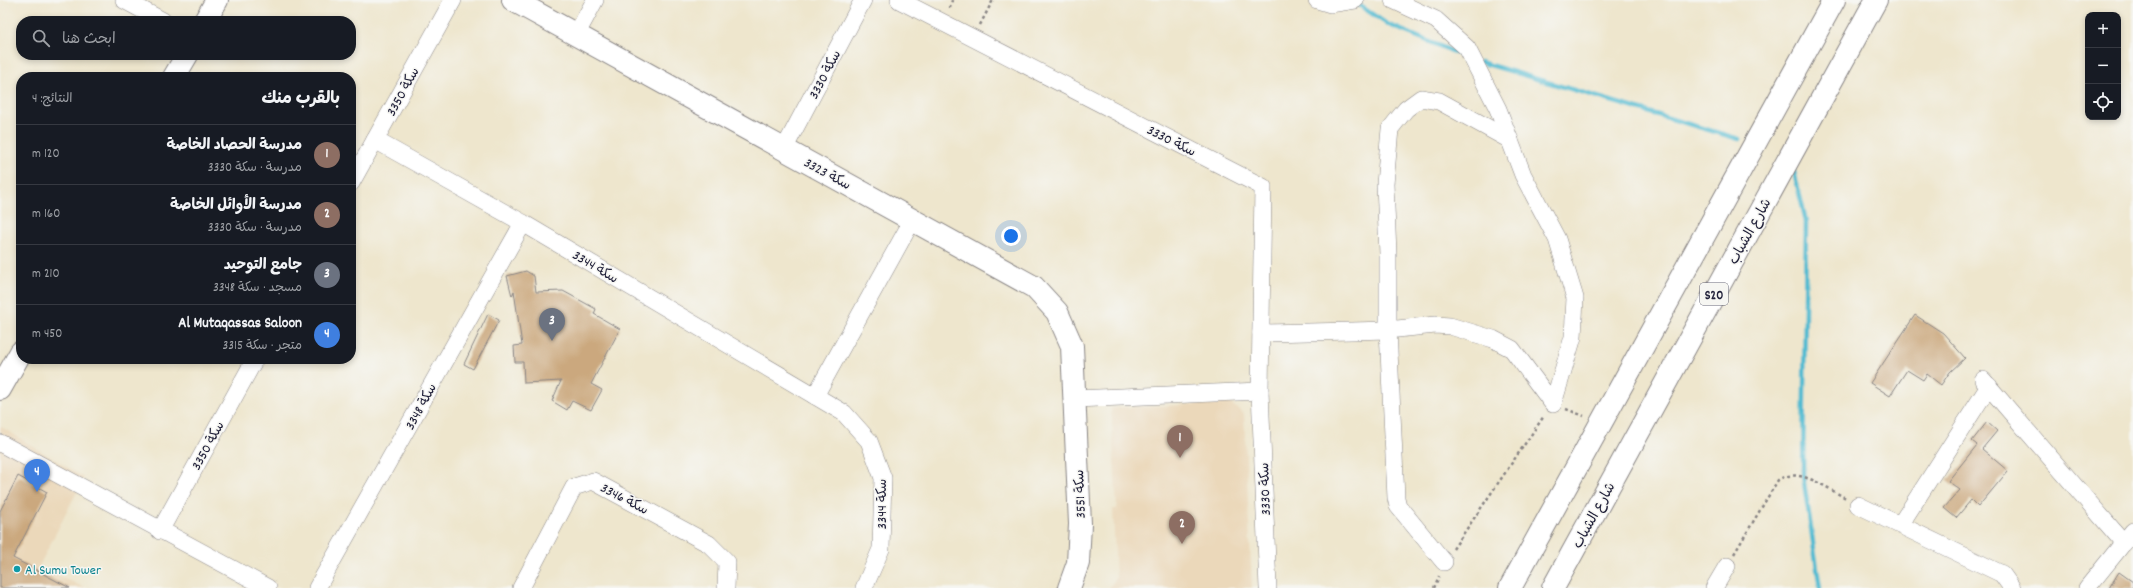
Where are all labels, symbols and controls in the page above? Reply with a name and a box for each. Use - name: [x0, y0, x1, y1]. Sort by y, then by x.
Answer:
- map controls: [2085, 12, 2121, 120]
- button: +: [2085, 12, 2121, 48]
- search box: [16, 16, 356, 60]
- icon: search: [30, 27, 52, 49]
- text: ابحث هنا: [62, 29, 116, 51]
- street label: سكة 3330: [805, 47, 847, 103]
- button: −: [2085, 48, 2121, 84]
- street label: سكة 3350: [382, 64, 425, 120]
- button: locate: [2085, 84, 2121, 120]
- text: بالقرب منك: [262, 88, 340, 112]
- text: النتائج: 4: [32, 90, 73, 109]
- street label: سكة 3330: [1143, 121, 1199, 163]
- text: مدرسة الحصاد الخاصة: [167, 135, 302, 157]
- text: 120 m: [32, 145, 60, 164]
- text: 1: [326, 145, 328, 164]
- street label: سكة 3323: [800, 154, 854, 196]
- text: مدرسة · سكة 3330: [208, 159, 302, 178]
- text: مدرسة الأوائل الخاصة: [170, 195, 302, 217]
- street label: شارع الشباب: [1724, 195, 1777, 269]
- text: 160 m: [32, 205, 60, 224]
- text: 2: [324, 205, 330, 224]
- text: مدرسة · سكة 3330: [208, 219, 302, 238]
- your location: [1001, 226, 1021, 246]
- street label: سكة 3344: [568, 246, 622, 289]
- text: جامع التوحيد: [224, 255, 302, 277]
- text: 210 m: [32, 265, 60, 284]
- text: 3: [324, 265, 330, 284]
- text: مسجد · سكة 3348: [213, 279, 302, 298]
- road number: S20: [1700, 283, 1728, 305]
- pin: 3: [539, 308, 565, 341]
- text: Al Mutaqassas Saloon: [178, 313, 302, 335]
- text: 450 m: [32, 325, 62, 344]
- text: 4: [324, 325, 330, 344]
- text: متجر · سكة 3315: [223, 337, 302, 356]
- street label: سكة 3348: [401, 380, 443, 434]
- street label: سكة 3350: [187, 418, 230, 474]
- pin: 1: [1167, 425, 1193, 458]
- pin: 4: [24, 459, 50, 492]
- street label: سكة 3330: [1255, 462, 1277, 516]
- street label: سكة 3551: [1070, 469, 1092, 519]
- street label: سكة 3346: [597, 479, 652, 521]
- street label: سكة 3344: [873, 479, 893, 529]
- street label: شارع الشباب: [1568, 479, 1621, 553]
- pin: 2: [1169, 511, 1195, 544]
- place label: Al Sumu Tower: [25, 561, 102, 581]
- marker: Al Sumu Tower: [12, 564, 22, 574]

